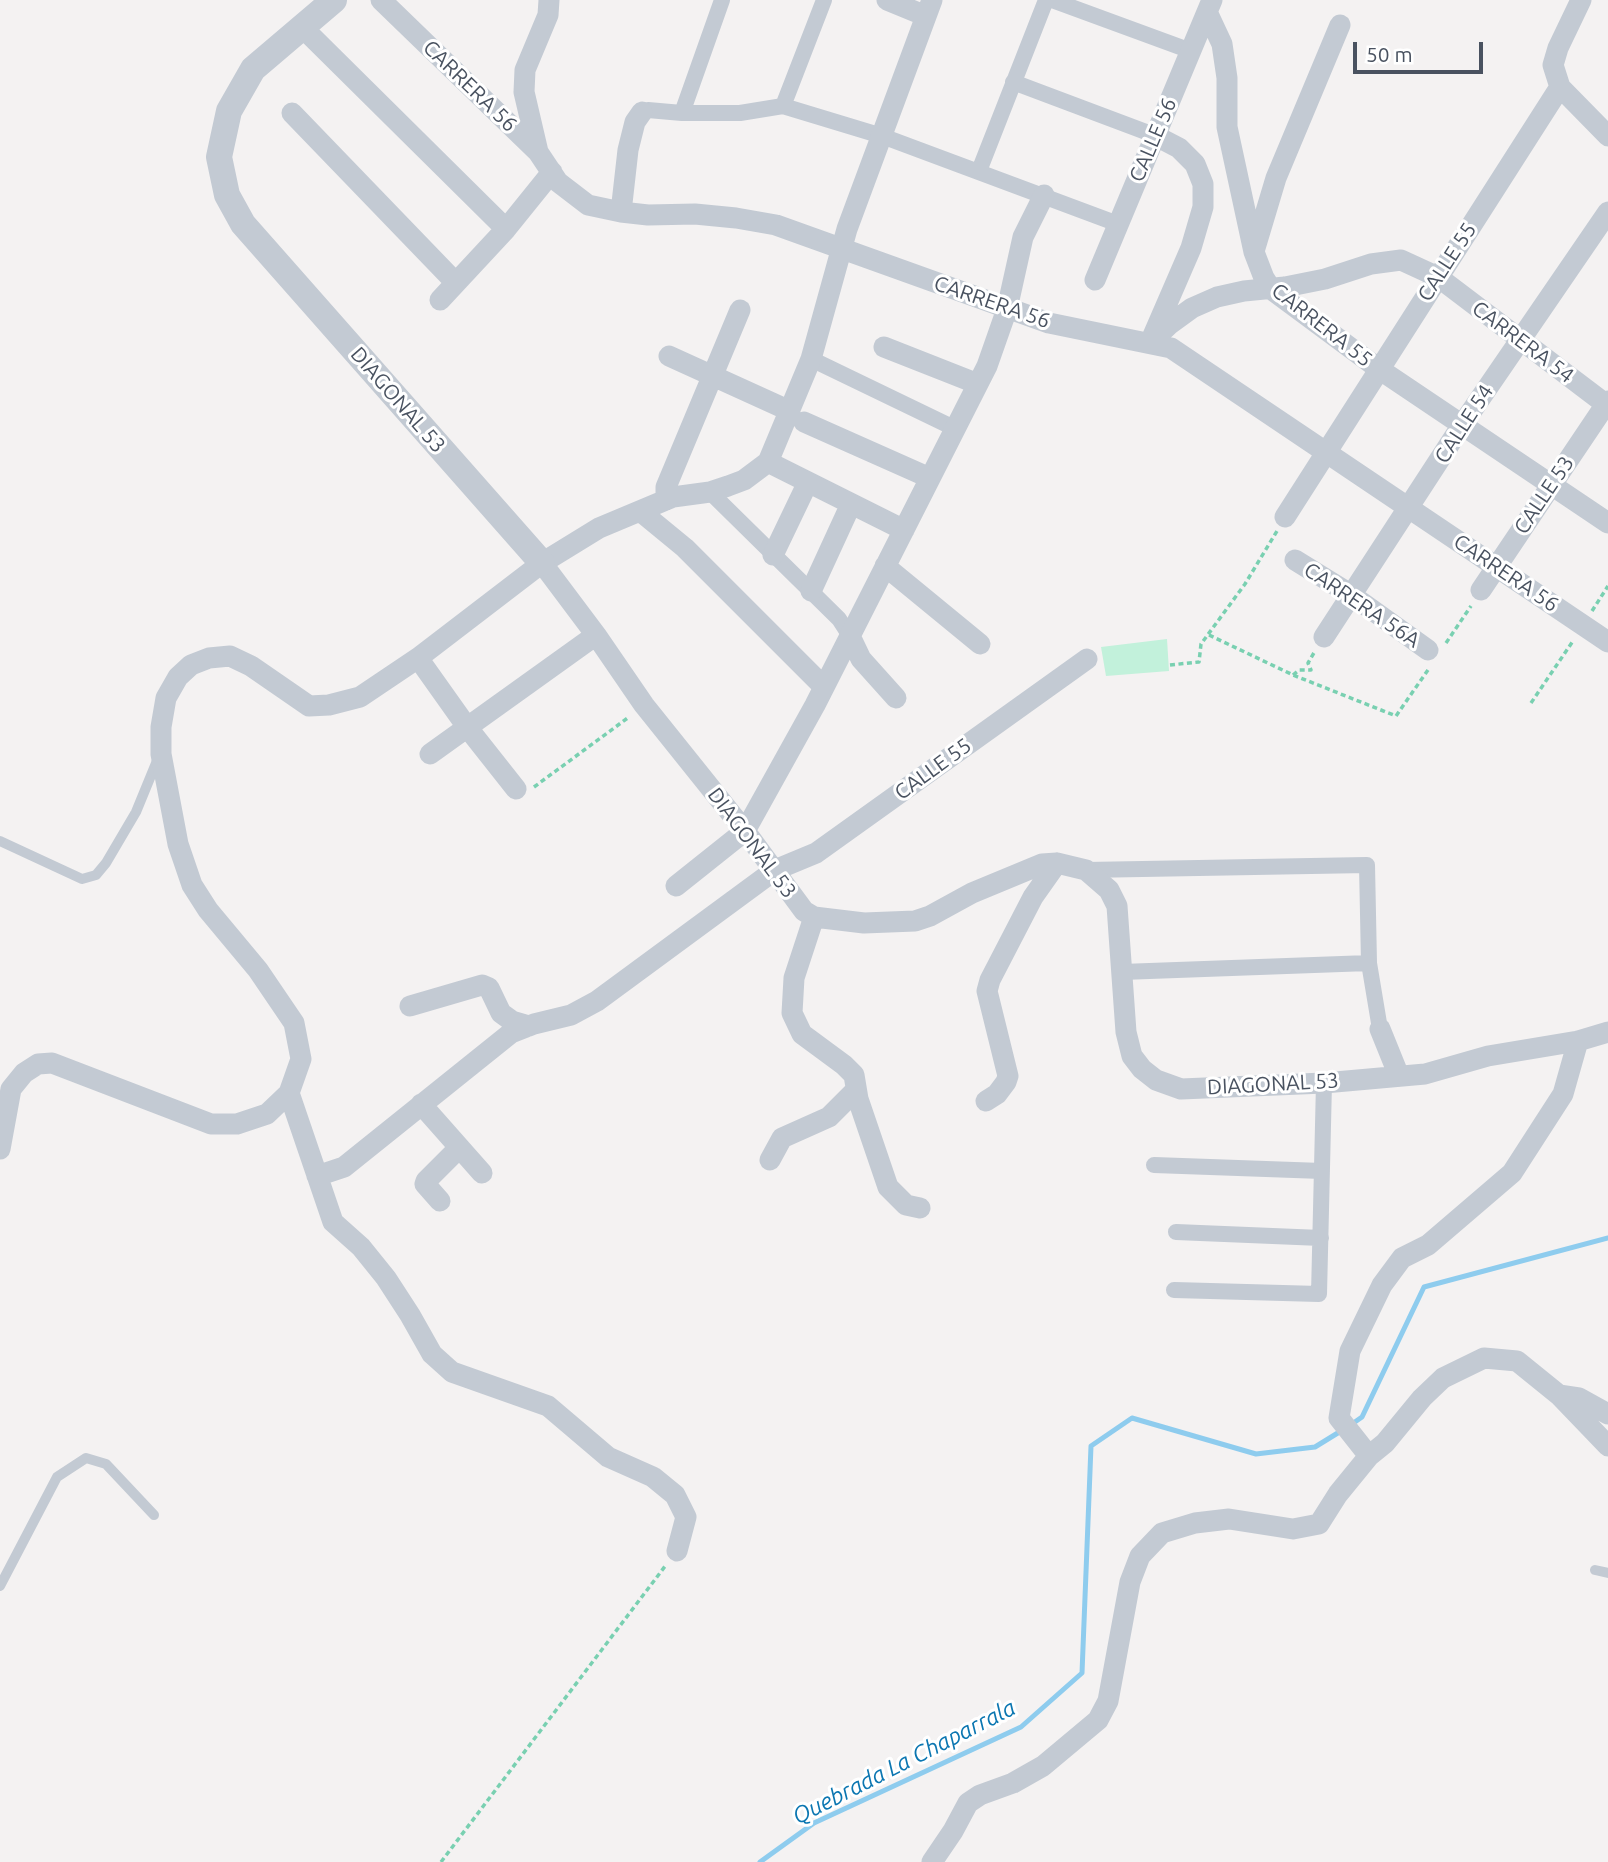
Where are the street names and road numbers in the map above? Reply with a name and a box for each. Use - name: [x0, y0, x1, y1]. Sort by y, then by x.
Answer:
- street label: CARRERA 56: [418, 35, 522, 137]
- street label: CALLE 56: [1124, 94, 1182, 186]
- street label: CALLE 55: [1412, 218, 1482, 306]
- street label: CARRERA 56: [931, 270, 1053, 334]
- street label: CARRERA 55: [1267, 278, 1377, 372]
- street label: CARRERA 54: [1467, 296, 1579, 388]
- street label: DIAGONAL 53: [345, 342, 451, 458]
- street label: CALLE 54: [1429, 380, 1499, 468]
- street label: CALLE 53: [1509, 451, 1579, 539]
- street label: CARRERA 56: [1449, 529, 1563, 617]
- street label: CARRERA 56A: [1299, 557, 1425, 653]
- street label: CALLE 55: [890, 733, 976, 805]
- street label: DIAGONAL 53: [702, 783, 802, 903]
- street label: DIAGONAL 53: [1207, 1068, 1339, 1100]

